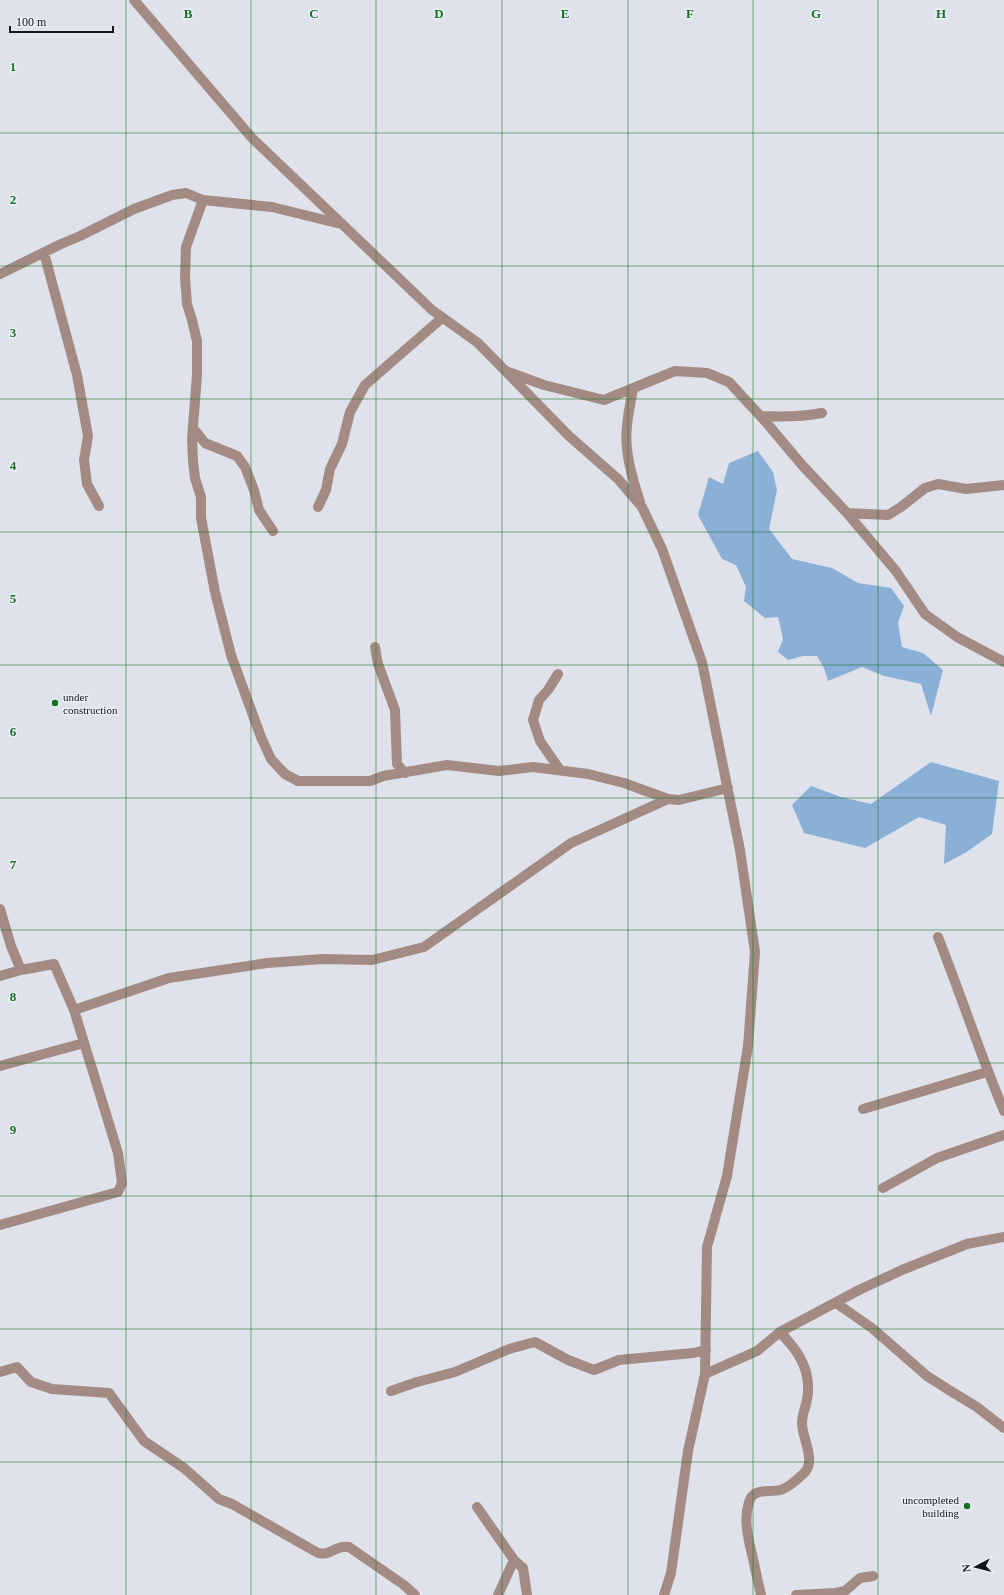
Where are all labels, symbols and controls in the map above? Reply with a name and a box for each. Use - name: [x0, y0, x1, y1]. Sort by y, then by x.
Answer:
- text: B: [184, 6, 193, 21]
- text: C: [309, 6, 319, 21]
- text: D: [434, 6, 444, 21]
- text: E: [561, 6, 569, 21]
- text: F: [686, 6, 694, 21]
- text: G: [811, 6, 821, 21]
- text: H: [936, 6, 946, 21]
- scale bar: [10, 8, 113, 34]
- text: 100 m: [16, 15, 47, 29]
- text: 1: [10, 59, 16, 74]
- text: 2: [10, 192, 16, 207]
- text: 3: [10, 325, 17, 340]
- text: 4: [10, 458, 17, 473]
- text: 5: [10, 591, 17, 606]
- place label: under construction: [63, 691, 118, 716]
- marker: under construction: [50, 698, 60, 708]
- text: 6: [10, 724, 17, 739]
- text: 7: [10, 857, 17, 872]
- text: 8: [10, 989, 17, 1004]
- text: 9: [10, 1122, 17, 1137]
- place label: uncompleted building: [902, 1494, 959, 1519]
- marker: uncompleted building: [962, 1501, 972, 1511]
- north arrow: [956, 1547, 996, 1587]
- text: N: [960, 1563, 973, 1573]

